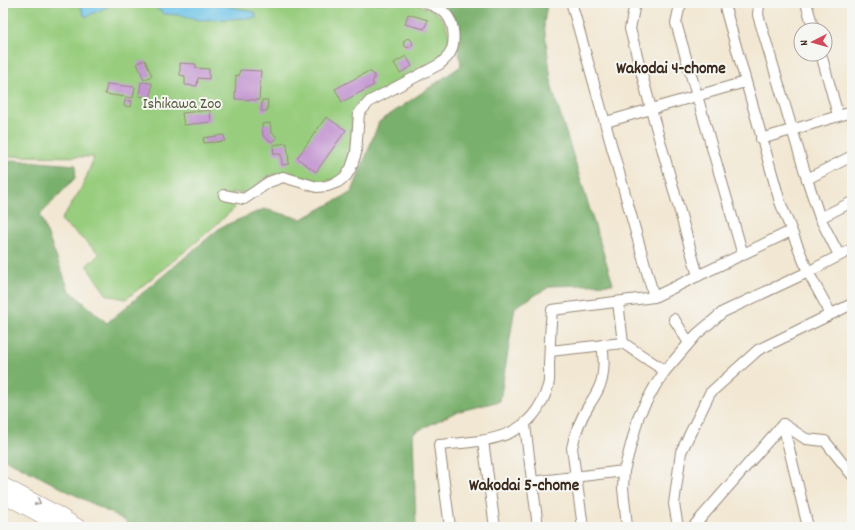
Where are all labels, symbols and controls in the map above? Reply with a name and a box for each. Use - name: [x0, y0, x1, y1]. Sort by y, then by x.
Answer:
- north arrow: [793, 22, 833, 62]
- text: N: [797, 39, 813, 46]
- district label: Wakodai 4-chome: [616, 58, 726, 82]
- park label: Ishikawa Zoo: [143, 93, 221, 116]
- district label: Wakodai 5-chome: [469, 475, 580, 499]
- one-way arrow: [34, 497, 41, 504]

